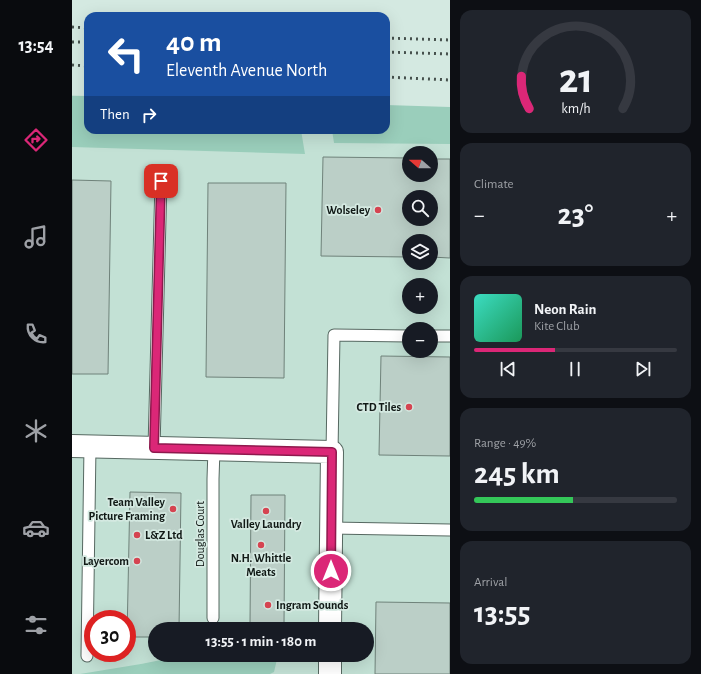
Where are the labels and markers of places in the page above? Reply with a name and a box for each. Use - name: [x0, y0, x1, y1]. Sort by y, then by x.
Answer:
- pin: [144, 164, 178, 198]
- place label: Wolseley: [326, 204, 371, 217]
- marker: Wolseley: [373, 205, 383, 215]
- place label: CTD Tiles: [357, 401, 401, 413]
- marker: CTD Tiles: [404, 402, 414, 412]
- place label: Team Valley Picture Framing: [89, 496, 166, 522]
- marker: Team Valley Picture Framing: [168, 504, 178, 514]
- marker: Valley Laundry: [261, 506, 271, 516]
- place label: Valley Laundry: [231, 518, 302, 531]
- place label: L&Z Ltd: [145, 529, 183, 541]
- marker: L&Z Ltd: [132, 530, 142, 540]
- marker: N.H. Whittle Meats: [256, 540, 266, 550]
- place label: N.H. Whittle Meats: [231, 552, 292, 578]
- place label: Layercom: [83, 555, 129, 568]
- marker: Layercom: [132, 556, 142, 566]
- place label: Ingram Sounds: [276, 599, 349, 611]
- marker: Ingram Sounds: [263, 600, 273, 610]

